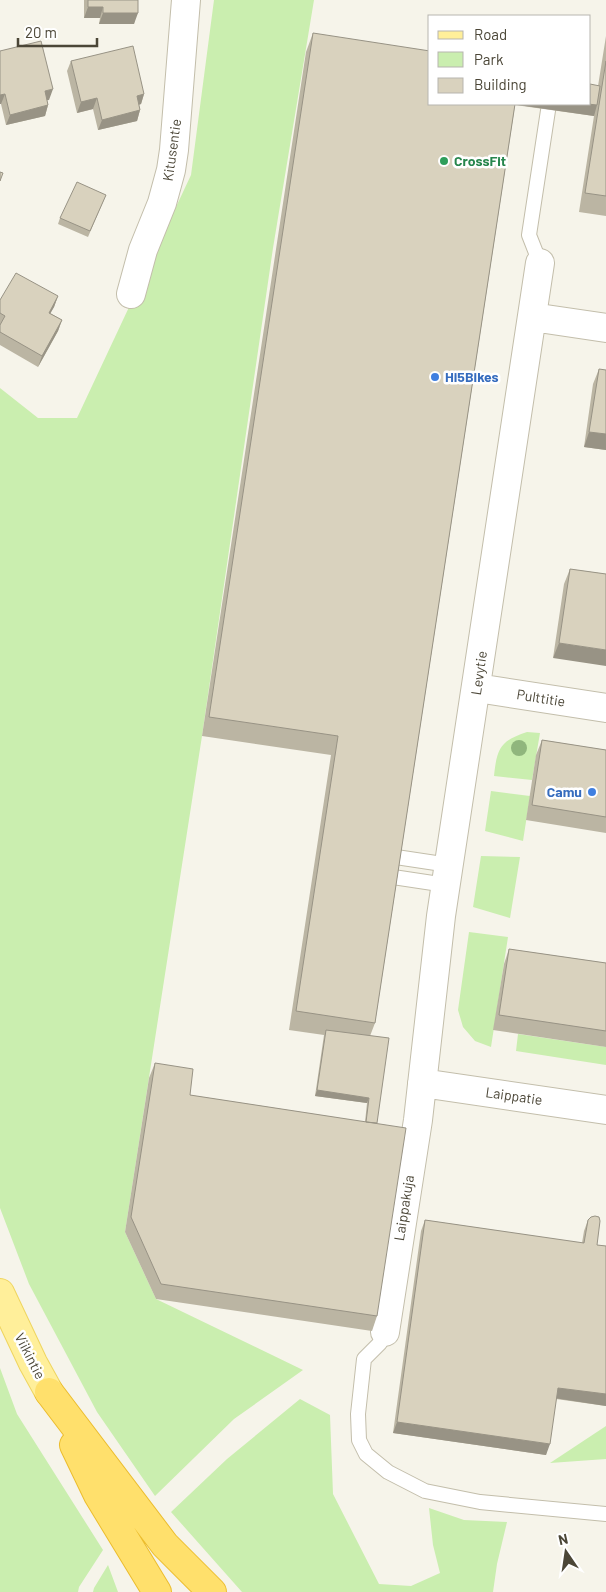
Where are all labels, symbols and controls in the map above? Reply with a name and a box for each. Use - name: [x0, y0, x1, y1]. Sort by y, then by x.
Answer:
- scale bar: [18, 15, 96, 47]
- legend: [428, 15, 591, 105]
- text: 20 m: [25, 23, 57, 41]
- text: Road: [474, 25, 507, 43]
- text: Park: [474, 50, 504, 68]
- text: Building: [474, 75, 527, 93]
- street label: Kitusentie: [159, 118, 184, 182]
- place label: CrossFit: [454, 152, 506, 169]
- marker: CrossFit: [438, 155, 450, 167]
- place label: Hi5Bikes: [445, 368, 499, 385]
- marker: Hi5Bikes: [429, 371, 441, 383]
- street label: Levytie: [467, 650, 490, 696]
- street label: Pulttitie: [516, 685, 567, 710]
- place label: Camu: [547, 783, 582, 800]
- marker: Camu: [586, 786, 598, 798]
- street label: Laippatie: [484, 1083, 544, 1108]
- street label: Laippakuja: [390, 1174, 417, 1242]
- street label: Viikintie: [12, 1330, 49, 1382]
- north arrow: [541, 1527, 591, 1577]
- text: N: [557, 1530, 569, 1548]

